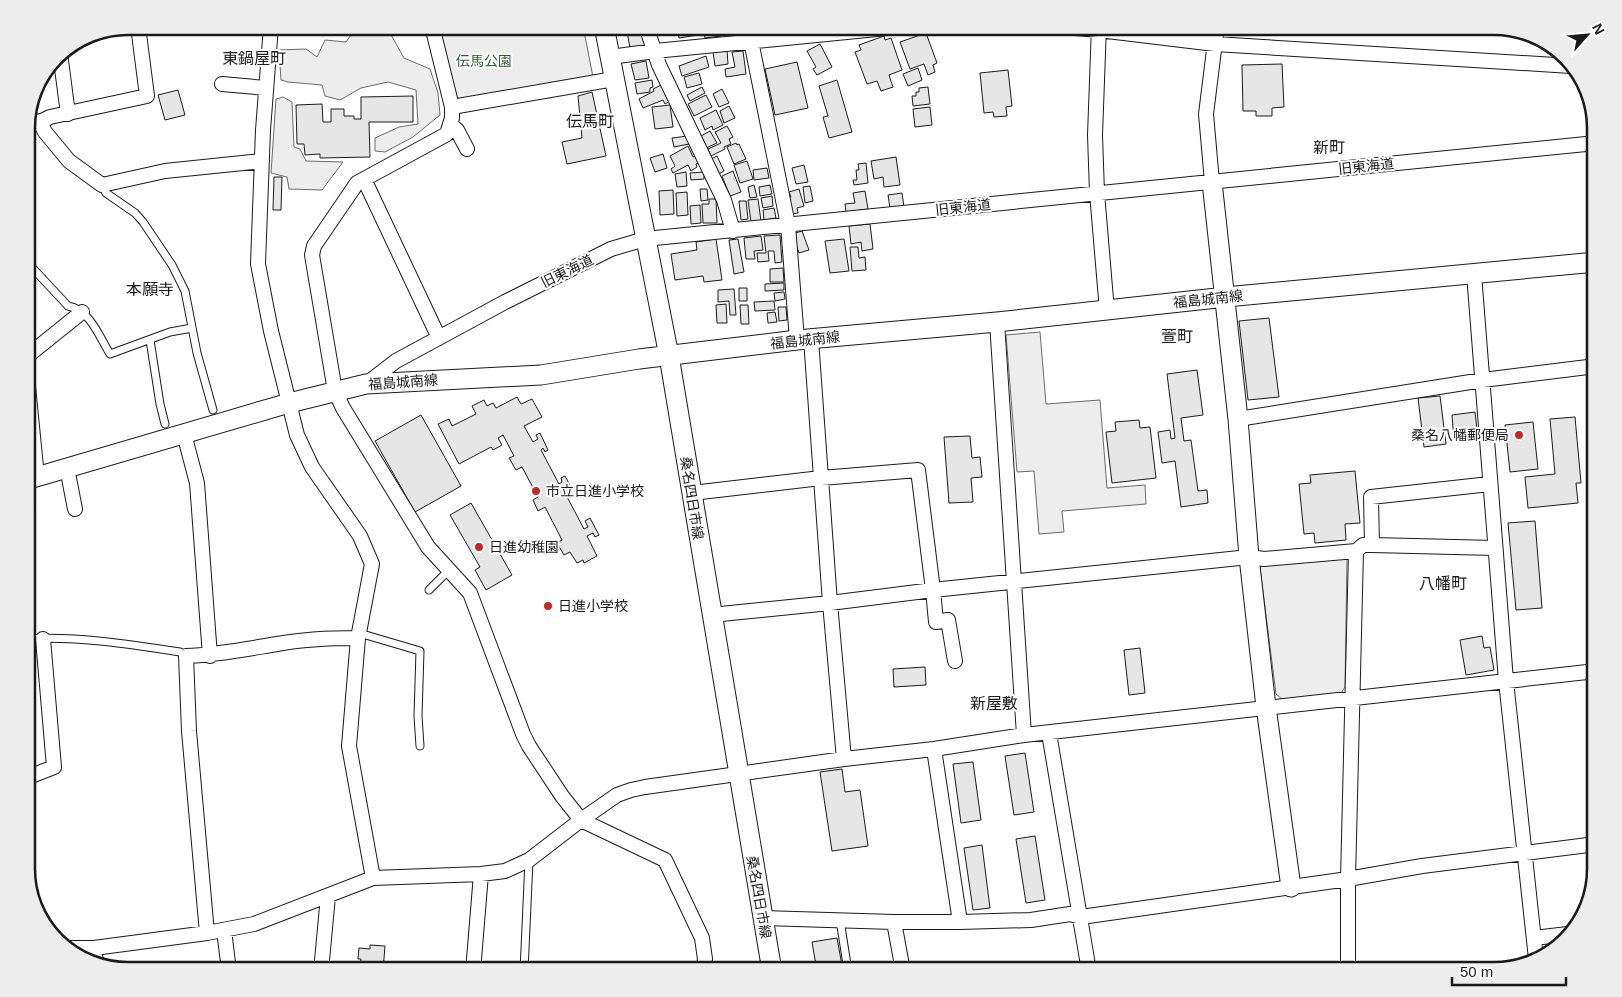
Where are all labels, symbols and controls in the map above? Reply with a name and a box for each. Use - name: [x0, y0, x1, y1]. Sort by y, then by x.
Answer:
- north arrow: [1562, 10, 1612, 60]
- text: N: [1589, 21, 1608, 37]
- district label: 東鍋屋町: [222, 50, 286, 67]
- park label: 伝馬公園: [456, 53, 512, 69]
- district label: 伝馬町: [566, 113, 614, 130]
- district label: 新町: [1313, 139, 1345, 156]
- street label: 旧東海道: [1337, 155, 1395, 177]
- street label: 旧東海道: [934, 196, 992, 218]
- street label: 旧東海道: [538, 252, 596, 290]
- district label: 本願寺: [126, 281, 174, 298]
- street label: 福島城南線: [1172, 287, 1244, 311]
- street label: 福島城南線: [769, 328, 841, 352]
- district label: 萱町: [1161, 328, 1193, 345]
- street label: 福島城南線: [368, 372, 438, 392]
- place label: 桑名八幡郵便局: [1411, 427, 1509, 443]
- marker: 桑名八幡郵便局: [1513, 429, 1525, 441]
- street label: 桑名四日市線: [678, 455, 706, 541]
- place label: 市立日進小学校: [546, 483, 644, 499]
- marker: 市立日進小学校: [530, 485, 542, 497]
- place label: 日進幼稚園: [489, 539, 559, 555]
- marker: 日進幼稚園: [473, 541, 485, 553]
- district label: 八幡町: [1419, 575, 1467, 592]
- place label: 日進小学校: [558, 598, 628, 614]
- marker: 日進小学校: [542, 600, 554, 612]
- district label: 新屋敷: [970, 695, 1018, 712]
- street label: 桑名四日市線: [744, 854, 774, 940]
- scale bar: [1452, 954, 1566, 986]
- text: 50 m: [1460, 963, 1493, 980]

